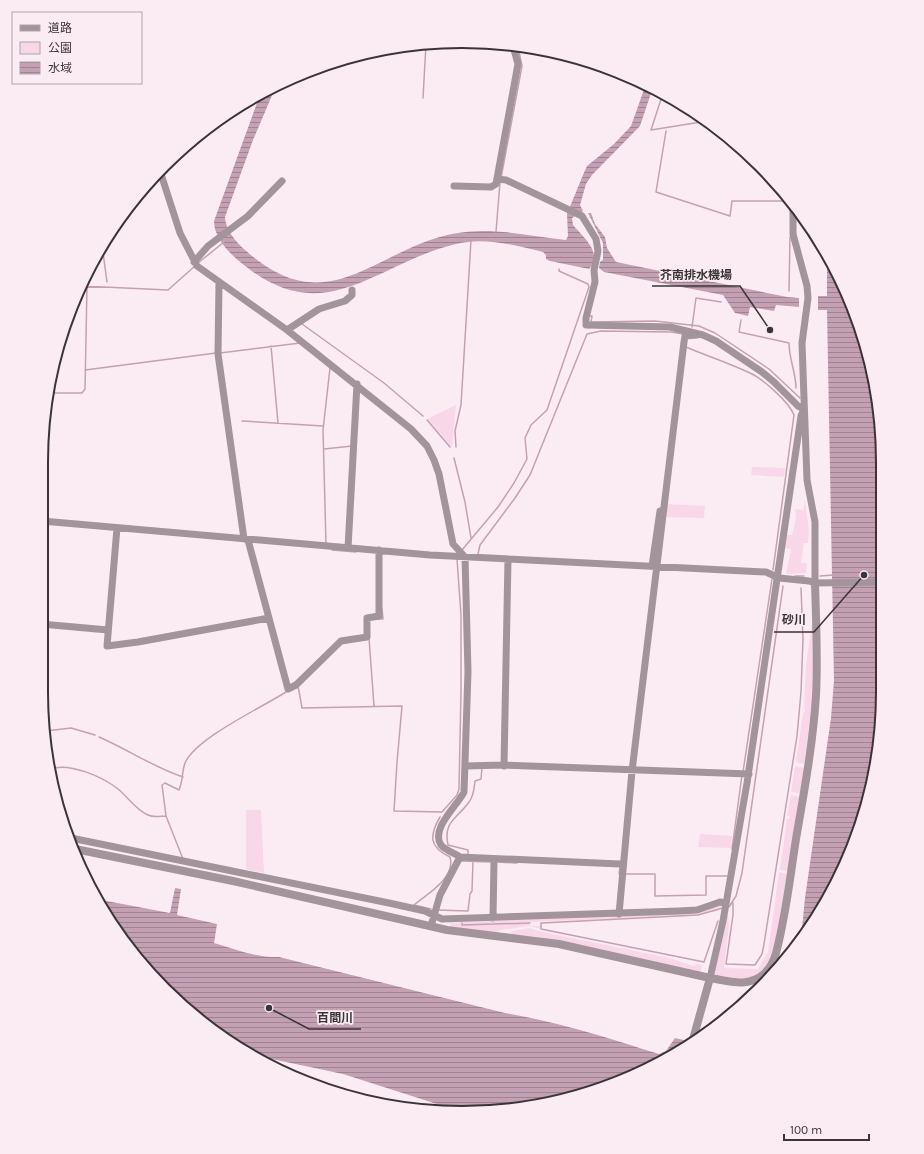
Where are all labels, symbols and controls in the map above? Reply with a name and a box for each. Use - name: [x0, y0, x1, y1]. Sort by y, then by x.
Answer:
- legend: [12, 12, 142, 84]
- text: 道路: [48, 21, 72, 35]
- text: 公園: [48, 41, 72, 55]
- text: 水域: [48, 61, 72, 75]
- callout: 芥南排水機場: [652, 262, 740, 286]
- text: 芥南排水機場: [660, 268, 732, 282]
- callout: 砂川: [774, 608, 814, 632]
- text: 砂川: [781, 613, 806, 627]
- callout: 百間川: [309, 1005, 361, 1029]
- text: 百間川: [317, 1011, 353, 1025]
- scale bar: [784, 1116, 869, 1142]
- text: 100 m: [790, 1123, 822, 1137]

